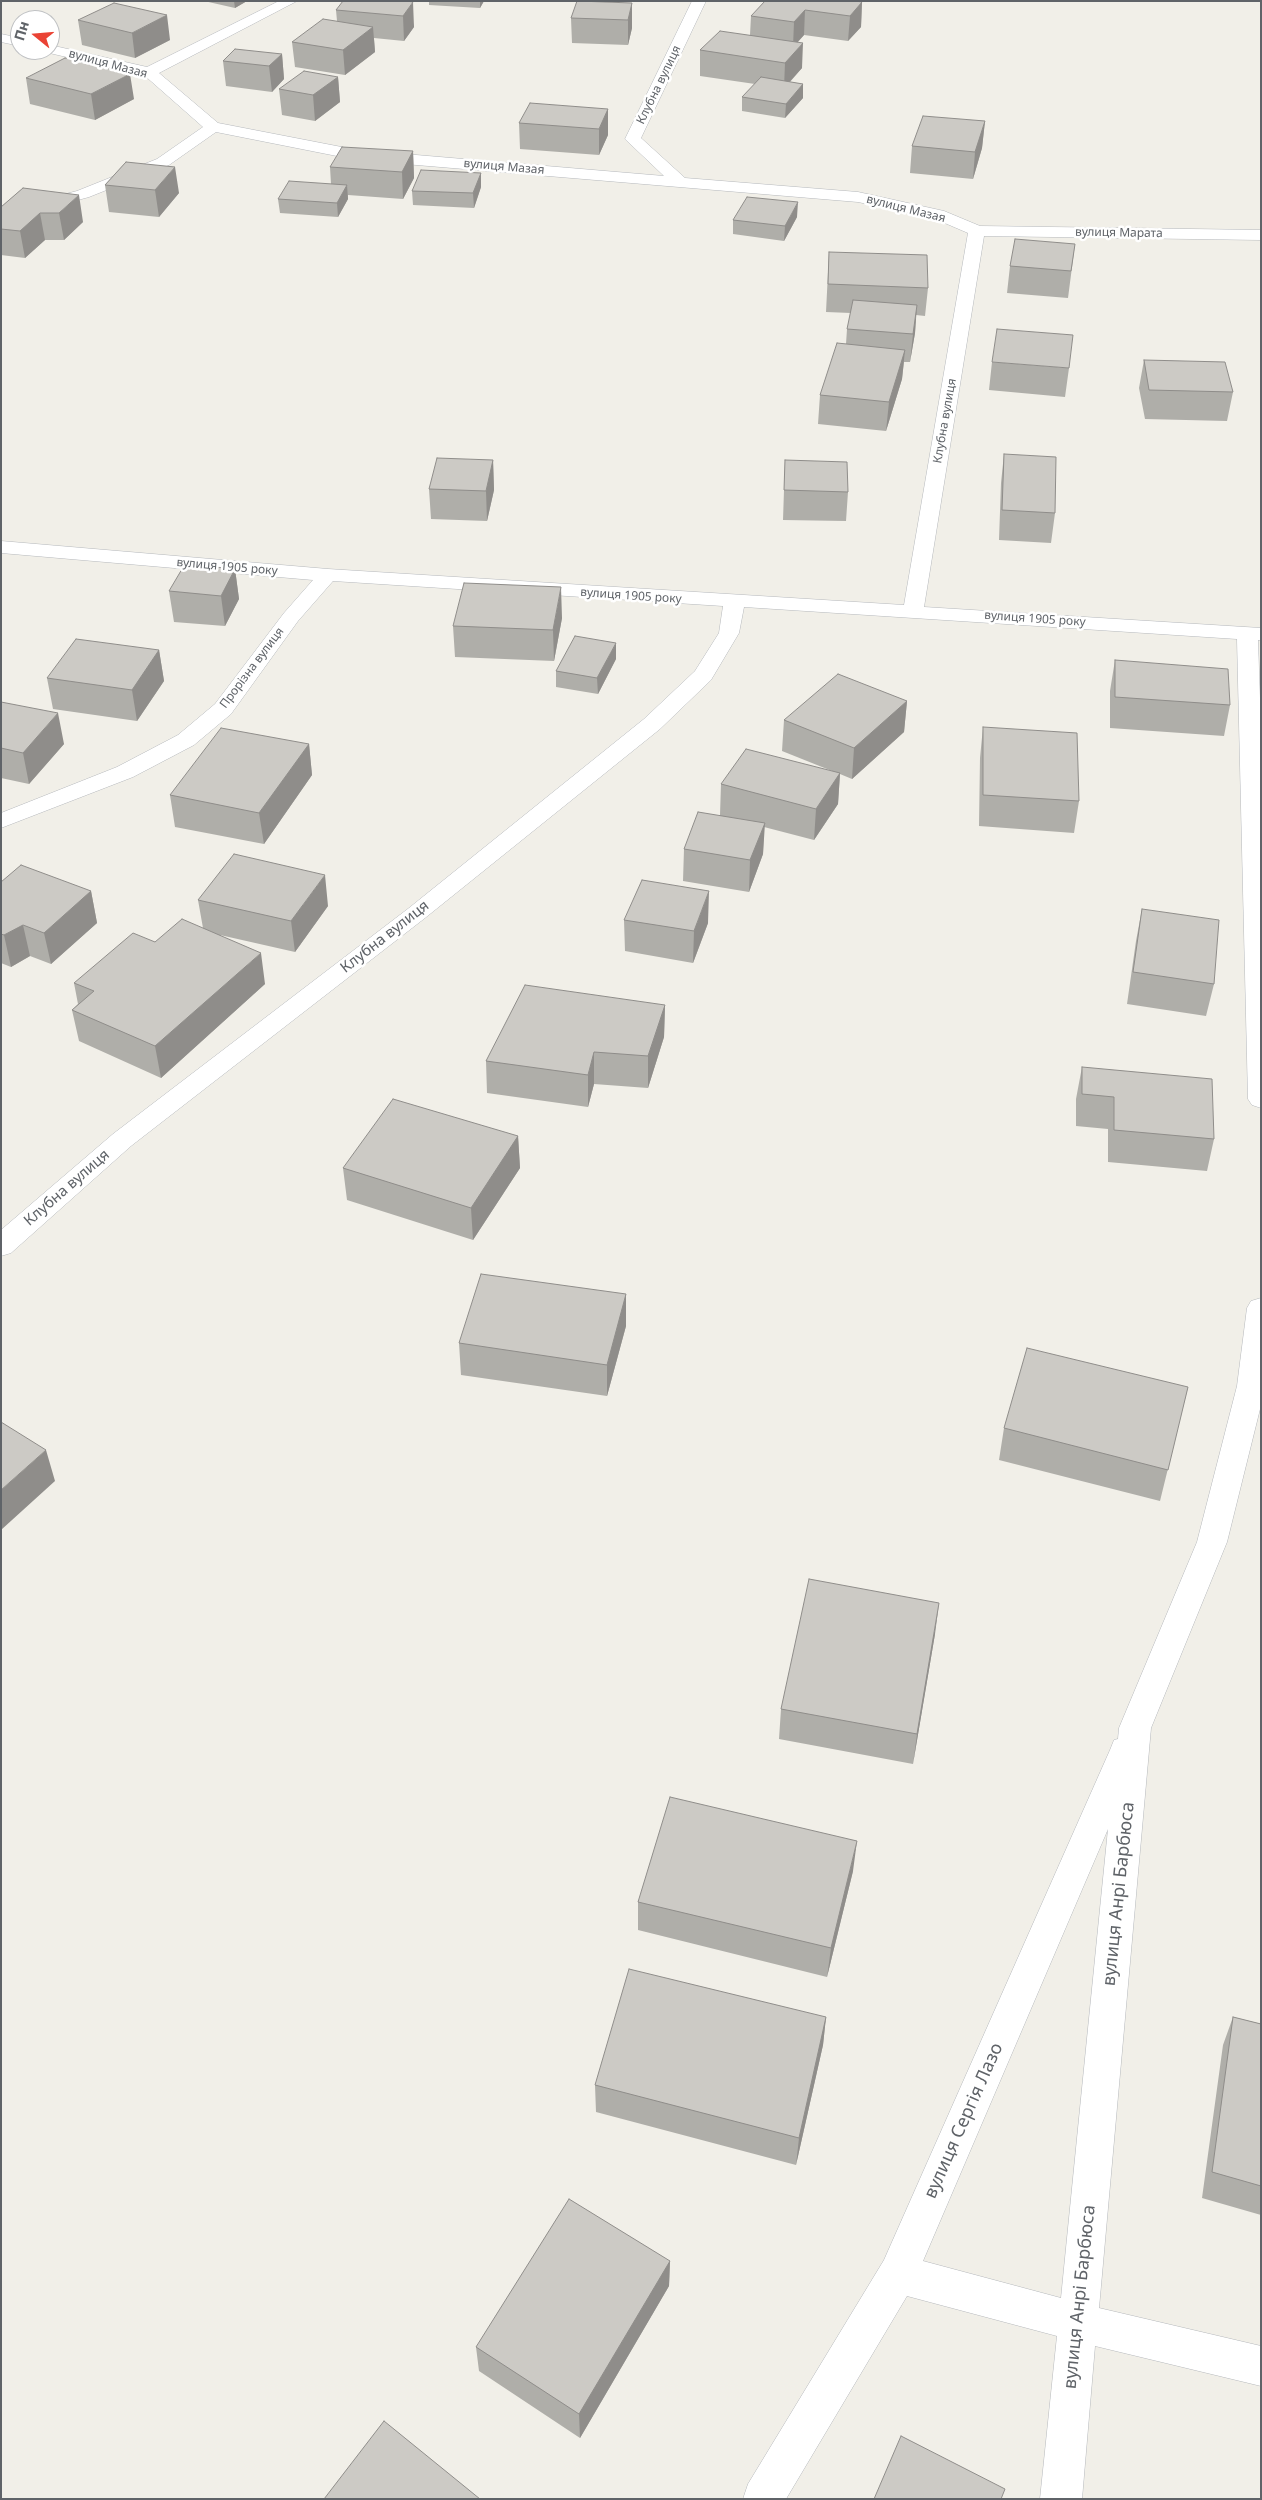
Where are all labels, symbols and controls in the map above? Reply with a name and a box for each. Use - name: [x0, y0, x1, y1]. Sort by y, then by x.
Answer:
- north arrow: [10, 10, 60, 60]
- text: Пн: [9, 18, 33, 43]
- street label: Клубна вулиця: [634, 43, 684, 127]
- street label: вулиця Мазая: [67, 47, 149, 81]
- street label: вулиця Мазая: [463, 156, 545, 178]
- street label: вулиця Мазая: [865, 192, 947, 226]
- street label: вулиця Марата: [1075, 225, 1163, 241]
- street label: Клубна вулиця: [930, 377, 960, 465]
- street label: вулиця 1905 року: [176, 555, 278, 579]
- street label: вулиця 1905 року: [580, 585, 682, 607]
- street label: вулиця 1905 року: [984, 608, 1086, 630]
- street label: Прорізна вулиця: [217, 625, 287, 711]
- street label: Клубна вулиця: [337, 897, 433, 977]
- street label: Клубна вулиця: [21, 1146, 113, 1230]
- street label: вулиця Анрі Барбюса: [1099, 1801, 1139, 1987]
- street label: вулиця Сергія Лазо: [920, 2040, 1008, 2202]
- street label: вулиця Анрі Барбюса: [1060, 2204, 1100, 2390]

